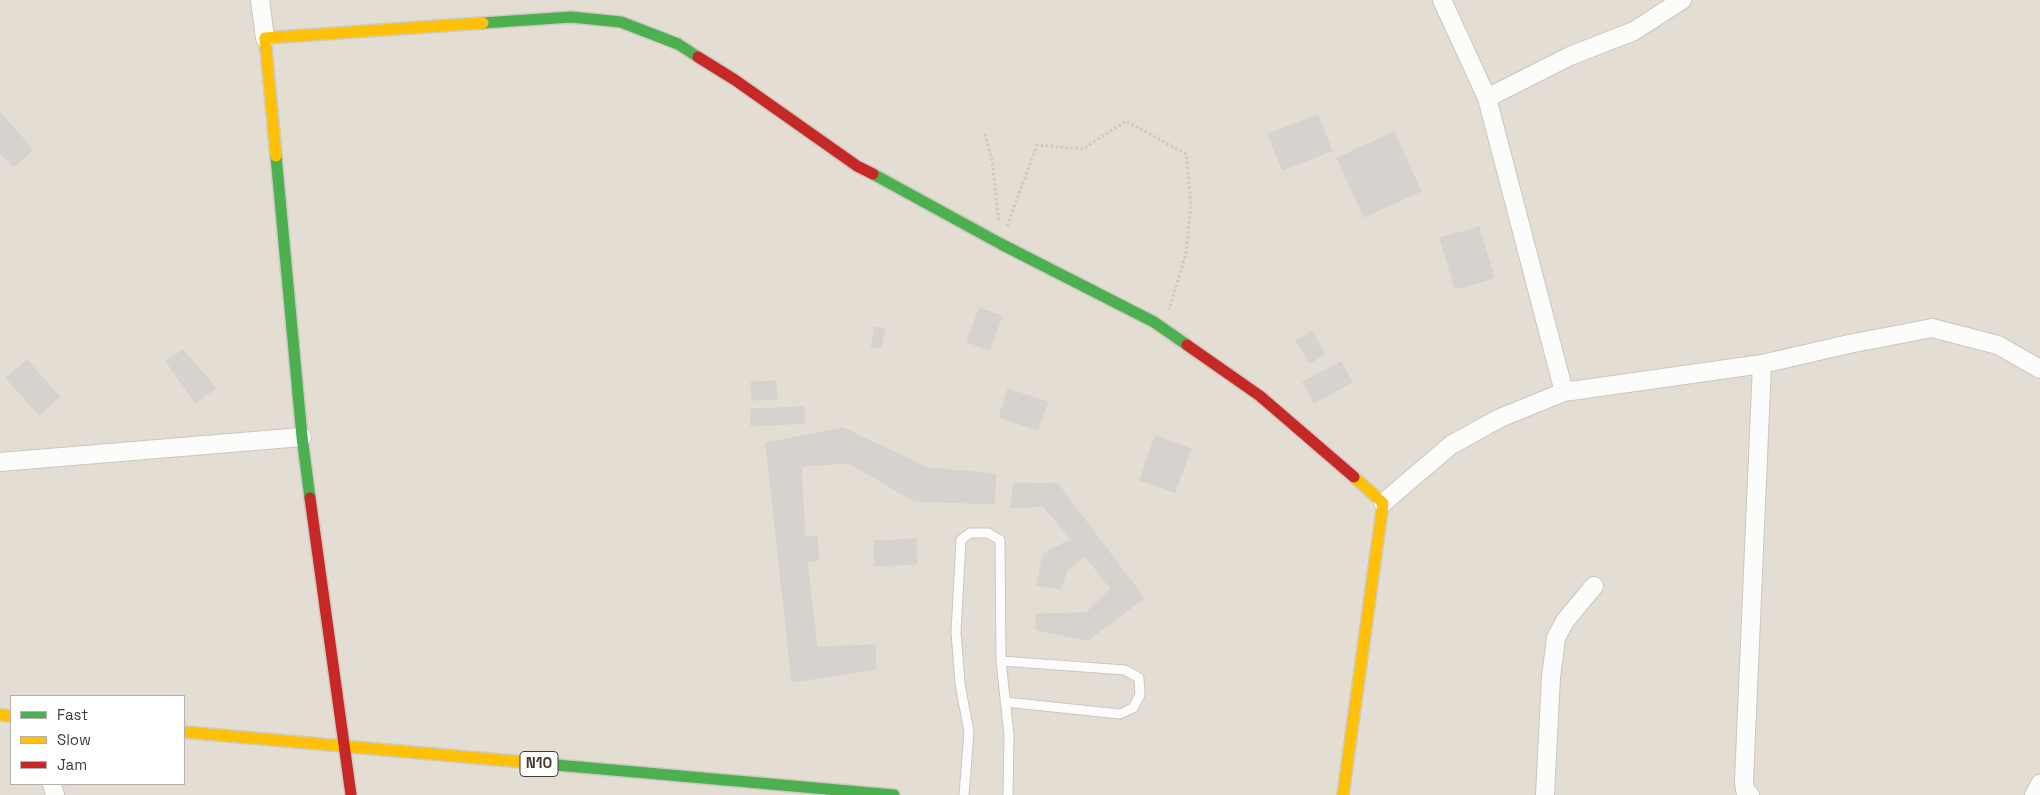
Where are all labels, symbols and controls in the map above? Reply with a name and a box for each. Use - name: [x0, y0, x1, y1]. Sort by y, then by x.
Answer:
- legend: [10, 695, 185, 785]
- text: Fast: [57, 705, 88, 724]
- text: Slow: [57, 730, 91, 749]
- road number: N10: [520, 752, 558, 776]
- text: Jam: [57, 755, 87, 774]

